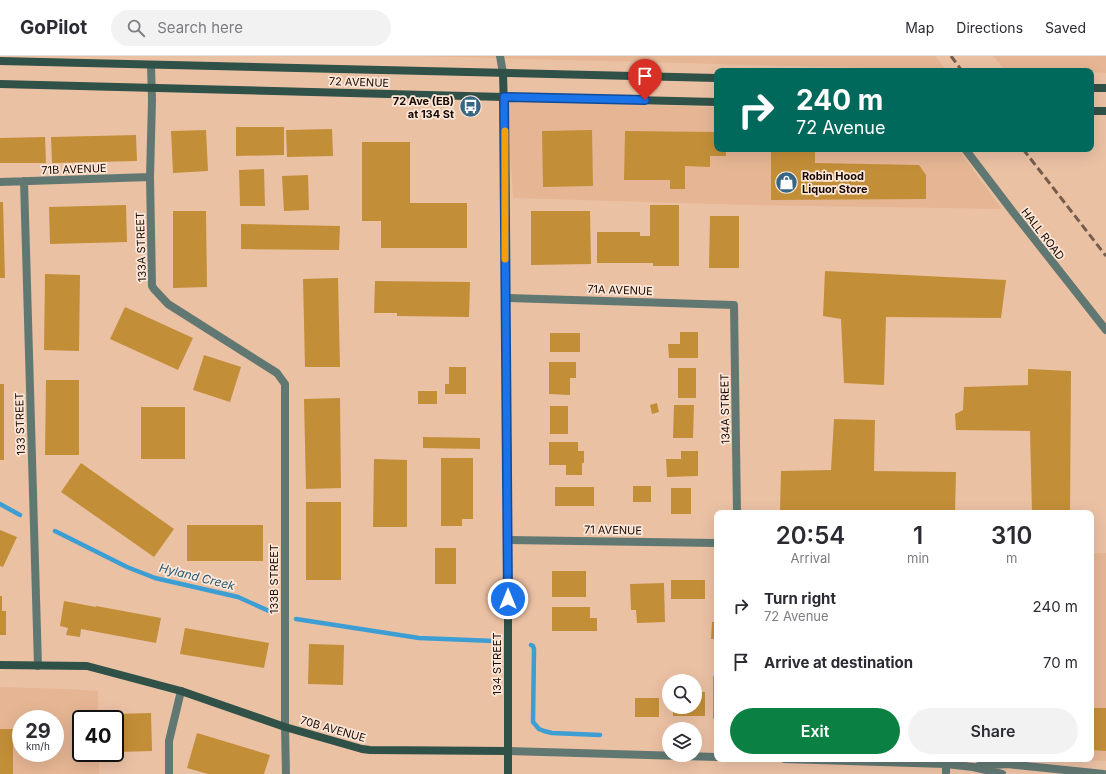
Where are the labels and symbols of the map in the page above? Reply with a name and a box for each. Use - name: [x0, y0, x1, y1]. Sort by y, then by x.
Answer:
- pin: [628, 59, 662, 100]
- street label: 72 AVENUE: [329, 74, 389, 90]
- place label: 72 Ave (EB) at 134 St: [393, 94, 454, 121]
- bus stop icon: 72 Ave (EB) at 134 St: [457, 94, 483, 120]
- street label: 71B AVENUE: [41, 161, 107, 177]
- shop icon: Robin Hood Liquor Store: [773, 169, 799, 195]
- place label: Robin Hood Liquor Store: [802, 169, 868, 196]
- street label: HALL ROAD: [1018, 205, 1068, 263]
- street label: 133A STREET: [133, 212, 149, 282]
- street label: 71A AVENUE: [587, 282, 653, 298]
- street label: 134A STREET: [717, 374, 733, 444]
- street label: 133 STREET: [12, 392, 28, 456]
- street label: 71 AVENUE: [584, 522, 642, 538]
- street label: 133B STREET: [267, 544, 281, 614]
- water label: Hyland Creek: [158, 560, 237, 593]
- position arrow: [487, 578, 529, 620]
- street label: 134 STREET: [490, 632, 504, 696]
- speed limit sign: 40: [72, 710, 124, 762]
- street label: 70B AVENUE: [299, 713, 367, 745]

